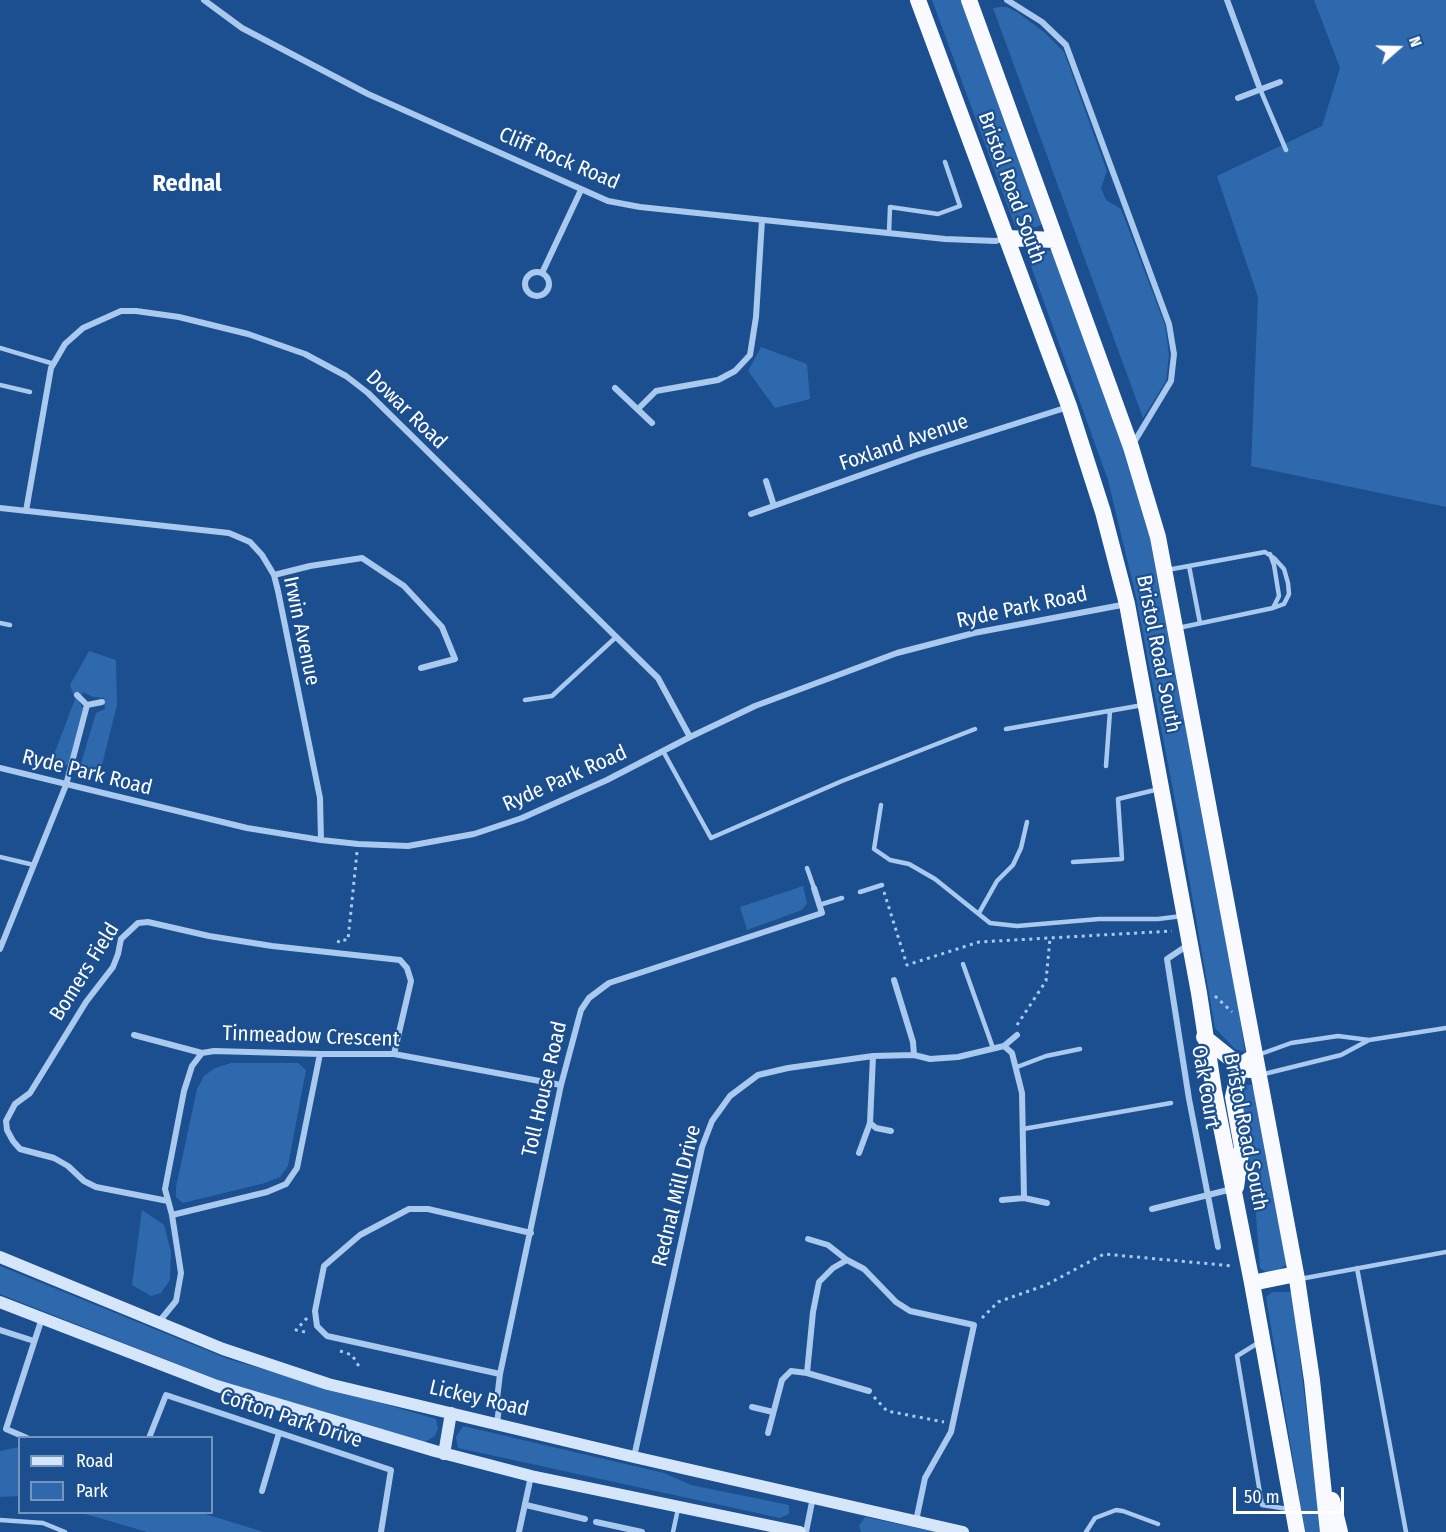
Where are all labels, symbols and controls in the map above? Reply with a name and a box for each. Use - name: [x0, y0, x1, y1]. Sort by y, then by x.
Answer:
- north arrow: [1368, 18, 1428, 78]
- text: N: [1405, 34, 1426, 49]
- street label: Bristol Road South: [972, 109, 1050, 267]
- street label: Cliff Rock Road: [495, 122, 623, 196]
- district label: Rednal: [152, 170, 222, 198]
- street label: Dowar Road: [360, 365, 452, 455]
- street label: Foxland Avenue: [836, 409, 972, 477]
- street label: Bristol Road South: [1130, 573, 1186, 735]
- street label: Irwin Avenue: [277, 574, 325, 688]
- street label: Ryde Park Road: [954, 582, 1090, 634]
- street label: Ryde Park Road: [499, 740, 631, 818]
- street label: Ryde Park Road: [19, 745, 155, 801]
- street label: Bomers Field: [45, 918, 125, 1026]
- street label: Toll House Road: [517, 1019, 573, 1159]
- street label: Tinmeadow Crescent: [222, 1021, 400, 1053]
- street label: Oak Court: [1185, 1043, 1225, 1131]
- street label: Bristol Road South: [1217, 1051, 1273, 1213]
- street label: Rednal Mill Drive: [647, 1123, 707, 1269]
- street label: Lickey Road: [427, 1375, 531, 1423]
- street label: Cofton Park Drive: [217, 1384, 365, 1454]
- legend: [18, 1436, 213, 1514]
- text: Road: [76, 1450, 113, 1472]
- scale bar: [1236, 1475, 1347, 1513]
- text: Park: [76, 1480, 108, 1502]
- text: 50 m: [1244, 1486, 1280, 1508]

